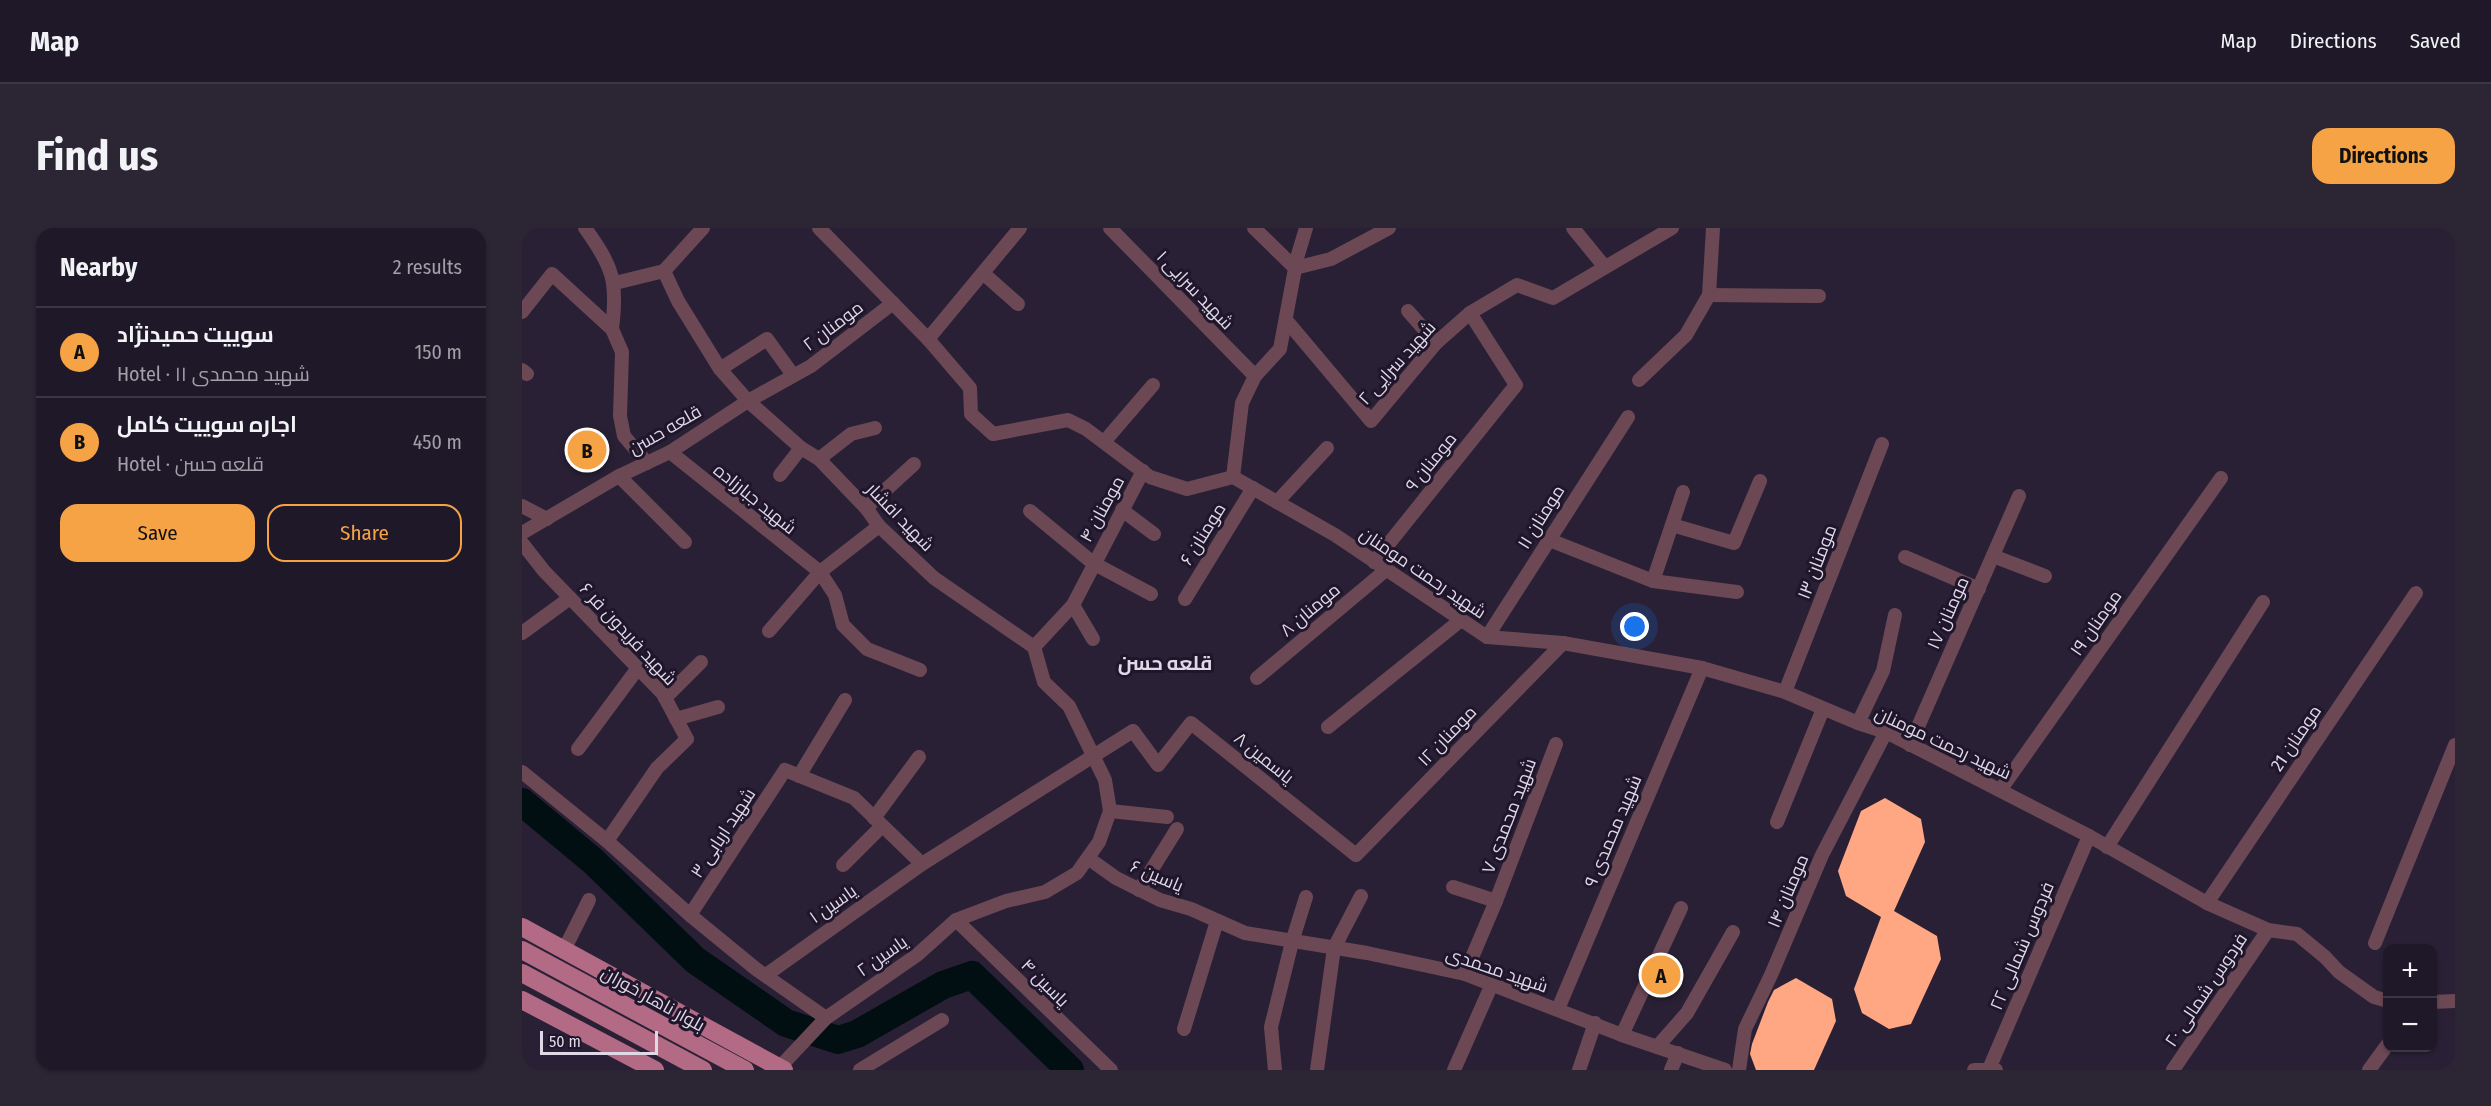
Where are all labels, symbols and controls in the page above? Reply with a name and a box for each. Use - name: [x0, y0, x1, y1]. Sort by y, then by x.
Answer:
- text: Map: [30, 25, 79, 58]
- text: Map: [2220, 28, 2257, 54]
- text: Directions: [2290, 28, 2377, 54]
- text: Saved: [2410, 28, 2461, 54]
- button: Directions: [2312, 128, 2455, 184]
- text: Find us: [36, 131, 158, 181]
- street label: شهید سرایی ۱: [1152, 246, 1238, 334]
- text: Nearby: [60, 252, 137, 283]
- text: 2 results: [393, 255, 462, 279]
- street label: ۲ مومنان: [798, 296, 868, 356]
- street label: شهید سرایی ۲: [1354, 317, 1440, 409]
- text: سوییت حمیدنژاد: [117, 321, 274, 348]
- text: A: [74, 340, 85, 364]
- text: 150 m: [415, 340, 462, 364]
- text: Hotel · ۱۱ شهید محمدی: [117, 362, 310, 386]
- street label: قلعه حسن: [625, 400, 705, 460]
- text: اجاره سوییت کامل: [117, 411, 297, 438]
- pin: B: [568, 428, 606, 472]
- street label: مومنان ۹: [1401, 428, 1461, 496]
- text: B: [74, 430, 85, 454]
- text: 450 m: [413, 430, 462, 454]
- text: Hotel · قلعه حسن: [117, 452, 264, 476]
- street label: شهید جبارزاده: [709, 459, 801, 539]
- street label: ۴ مومنان: [1075, 472, 1129, 546]
- street label: شهید افشار: [861, 477, 938, 556]
- street label: مومنان ۱۱: [1513, 481, 1569, 553]
- street label: مومنان ۶: [1175, 499, 1231, 569]
- button: Save: [60, 504, 255, 562]
- button: Share: [267, 504, 462, 562]
- street label: مومنان ۱۳: [1793, 522, 1841, 602]
- street label: شهید رحمت مومنان: [1356, 523, 1490, 623]
- street label: مومنان ۱۷: [1922, 573, 1974, 653]
- street label: شهید فریدون فر ۶: [575, 578, 681, 690]
- street label: مومنان ۸: [1276, 579, 1344, 641]
- street label: مومنان ۱۹: [2065, 586, 2127, 660]
- your location: [1620, 612, 1649, 641]
- district label: قلعه حسن: [1118, 651, 1212, 675]
- street label: مومنان ۱۲: [1413, 701, 1481, 771]
- street label: مومنان 21: [2266, 701, 2326, 775]
- street label: شهید رحمت مومنان: [1871, 702, 2015, 784]
- street label: یاسمین ۸: [1230, 727, 1298, 789]
- street label: شهید محمدی ۷: [1477, 755, 1541, 877]
- street label: ۹ شهید محمدی: [1579, 772, 1647, 890]
- street label: شهید اربابی ۳: [686, 784, 760, 882]
- street label: مومنان ۱۴: [1763, 851, 1813, 931]
- street label: یاسین ۶: [1127, 855, 1187, 897]
- street label: فردوس شمالی ۲۲: [1985, 879, 2059, 1013]
- street label: یاسین ۱: [805, 880, 861, 928]
- street label: فردوس شمالی ۲۰: [2160, 929, 2252, 1051]
- street label: یاسین ۲: [853, 931, 912, 981]
- street label: شهید محمدی: [1443, 942, 1551, 998]
- map controls: [2383, 944, 2437, 1052]
- button: +: [2383, 944, 2437, 998]
- pin: A: [1642, 952, 1680, 998]
- street label: یاسین ۴: [1016, 954, 1074, 1012]
- street label: بلوار ناهار خوران: [597, 961, 709, 1037]
- button: −: [2383, 998, 2437, 1052]
- scale bar: [540, 1028, 658, 1056]
- text: 50 m: [549, 1032, 581, 1051]

